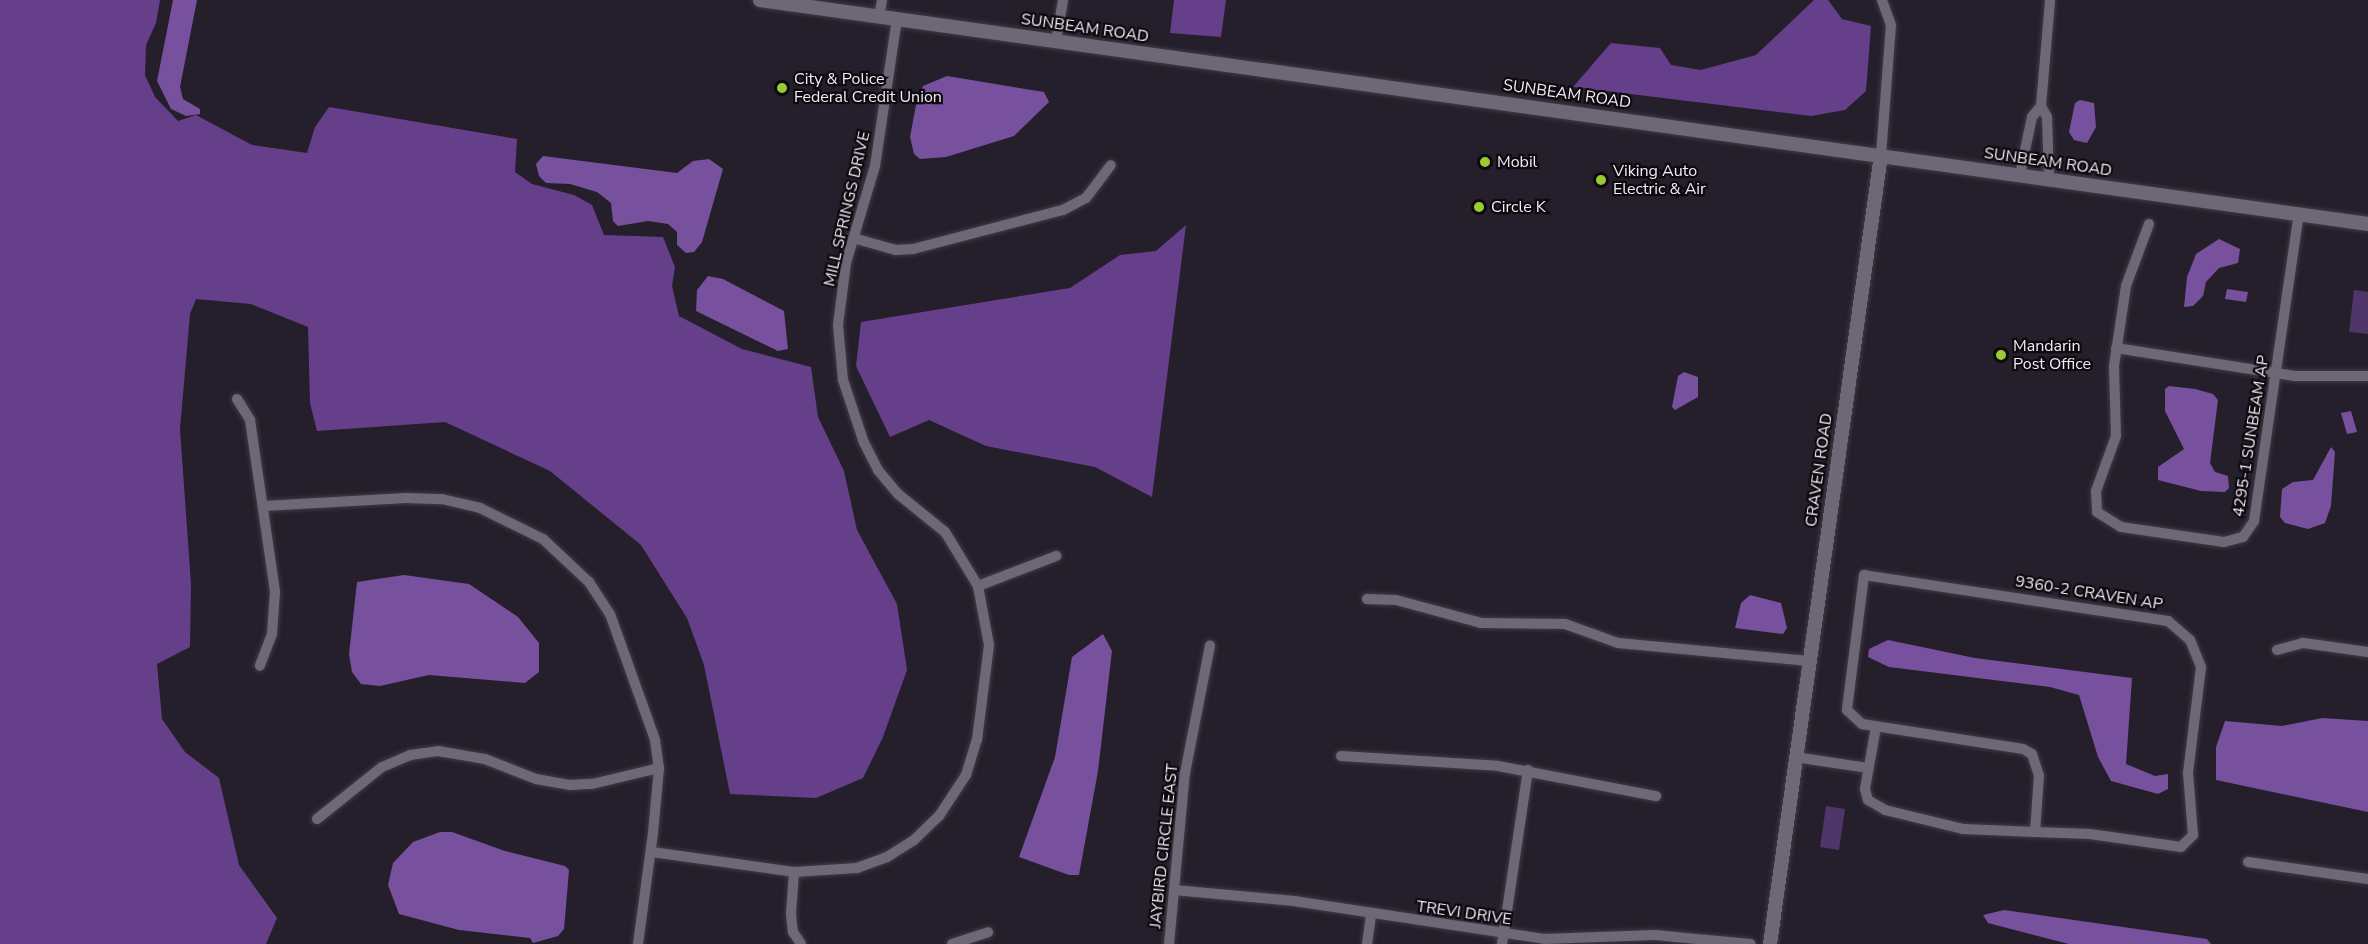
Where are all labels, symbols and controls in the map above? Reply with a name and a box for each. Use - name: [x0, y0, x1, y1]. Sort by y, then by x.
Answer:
- street label: SUNBEAM ROAD: [1020, 10, 1150, 46]
- place label: City & Police Federal Credit Union: [794, 69, 942, 107]
- street label: SUNBEAM ROAD: [1502, 76, 1632, 112]
- marker: City & Police Federal Credit Union: [775, 81, 789, 95]
- street label: MILL SPRINGS DRIVE: [820, 130, 874, 288]
- street label: SUNBEAM ROAD: [1983, 144, 2113, 180]
- place label: Mobil: [1497, 152, 1537, 172]
- marker: Mobil: [1478, 155, 1492, 169]
- place label: Viking Auto Electric & Air: [1613, 161, 1706, 199]
- marker: Viking Auto Electric & Air: [1594, 173, 1608, 187]
- place label: Circle K: [1491, 197, 1546, 217]
- marker: Circle K: [1472, 200, 1486, 214]
- place label: Mandarin Post Office: [2013, 336, 2091, 374]
- marker: Mandarin Post Office: [1994, 348, 2008, 362]
- street label: 4295-1 SUNBEAM AP: [2229, 354, 2273, 518]
- street label: CRAVEN ROAD: [1802, 412, 1836, 528]
- street label: 9360-2 CRAVEN AP: [2014, 572, 2164, 614]
- street label: JAYBIRD CIRCLE EAST: [1146, 763, 1182, 929]
- street label: TREVI DRIVE: [1415, 897, 1513, 929]

